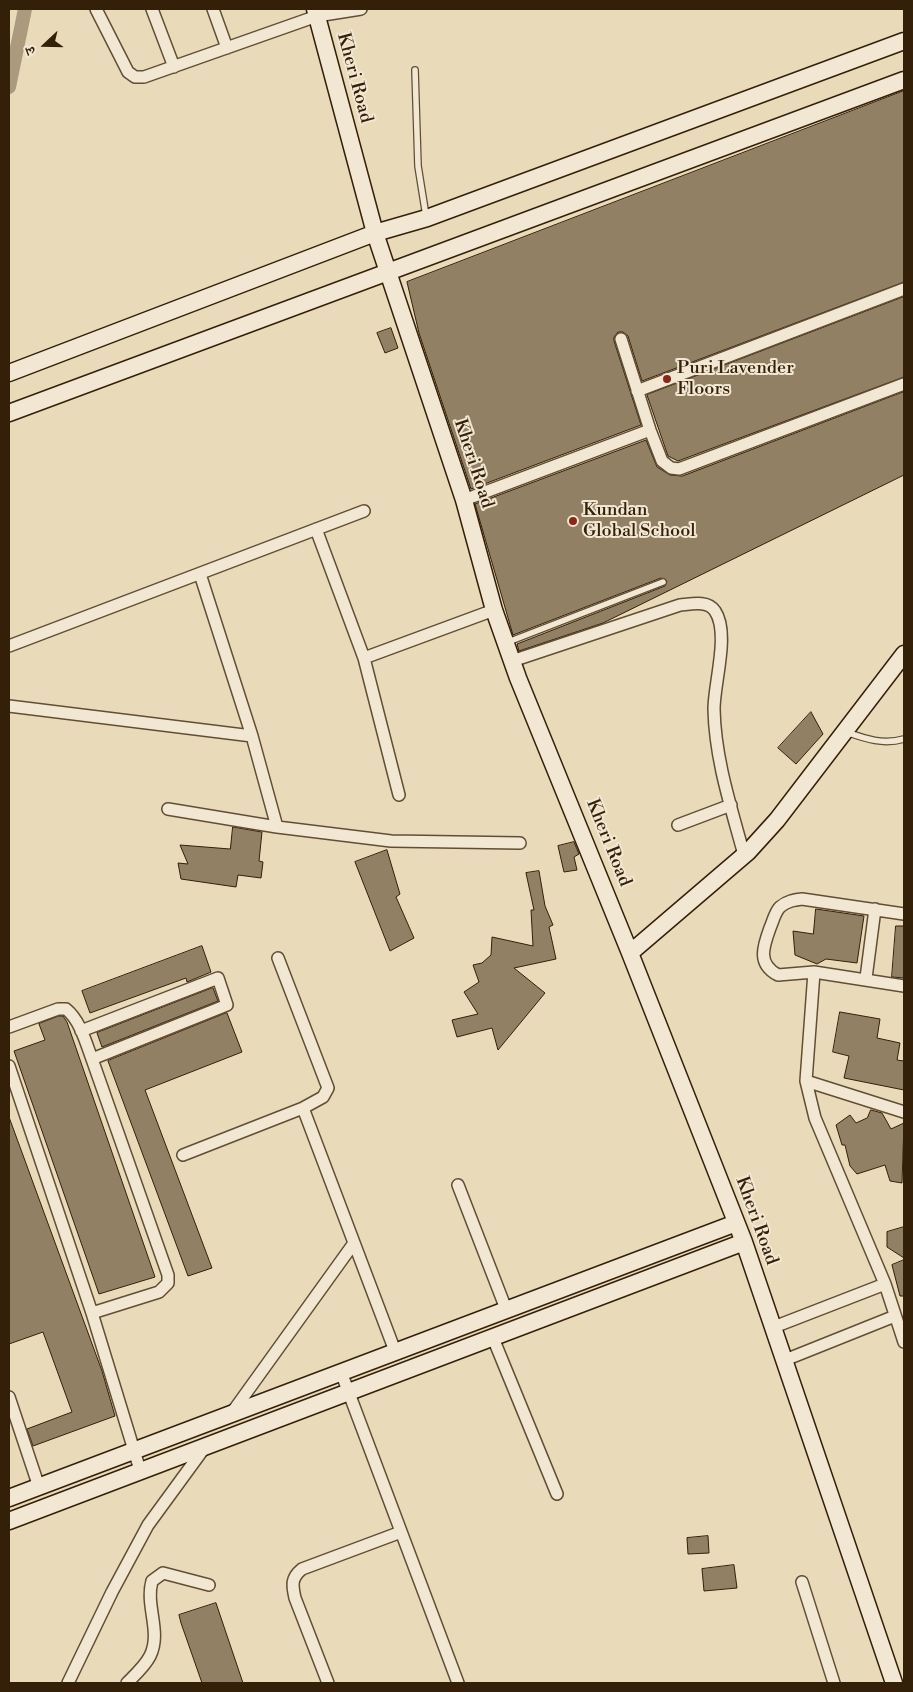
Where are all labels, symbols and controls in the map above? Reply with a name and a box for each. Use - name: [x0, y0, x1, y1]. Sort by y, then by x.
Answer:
- north arrow: [20, 20, 70, 70]
- street label: Kheri Road: [332, 31, 376, 125]
- text: उ: [21, 44, 41, 57]
- place label: Puri Lavender Floors: [677, 358, 794, 400]
- marker: Puri Lavender Floors: [661, 373, 673, 385]
- street label: Kheri Road: [448, 417, 498, 511]
- place label: Kundan Global School: [583, 500, 696, 542]
- marker: Kundan Global School: [567, 515, 579, 527]
- street label: Kheri Road: [581, 796, 635, 890]
- street label: Kheri Road: [730, 1174, 782, 1268]

